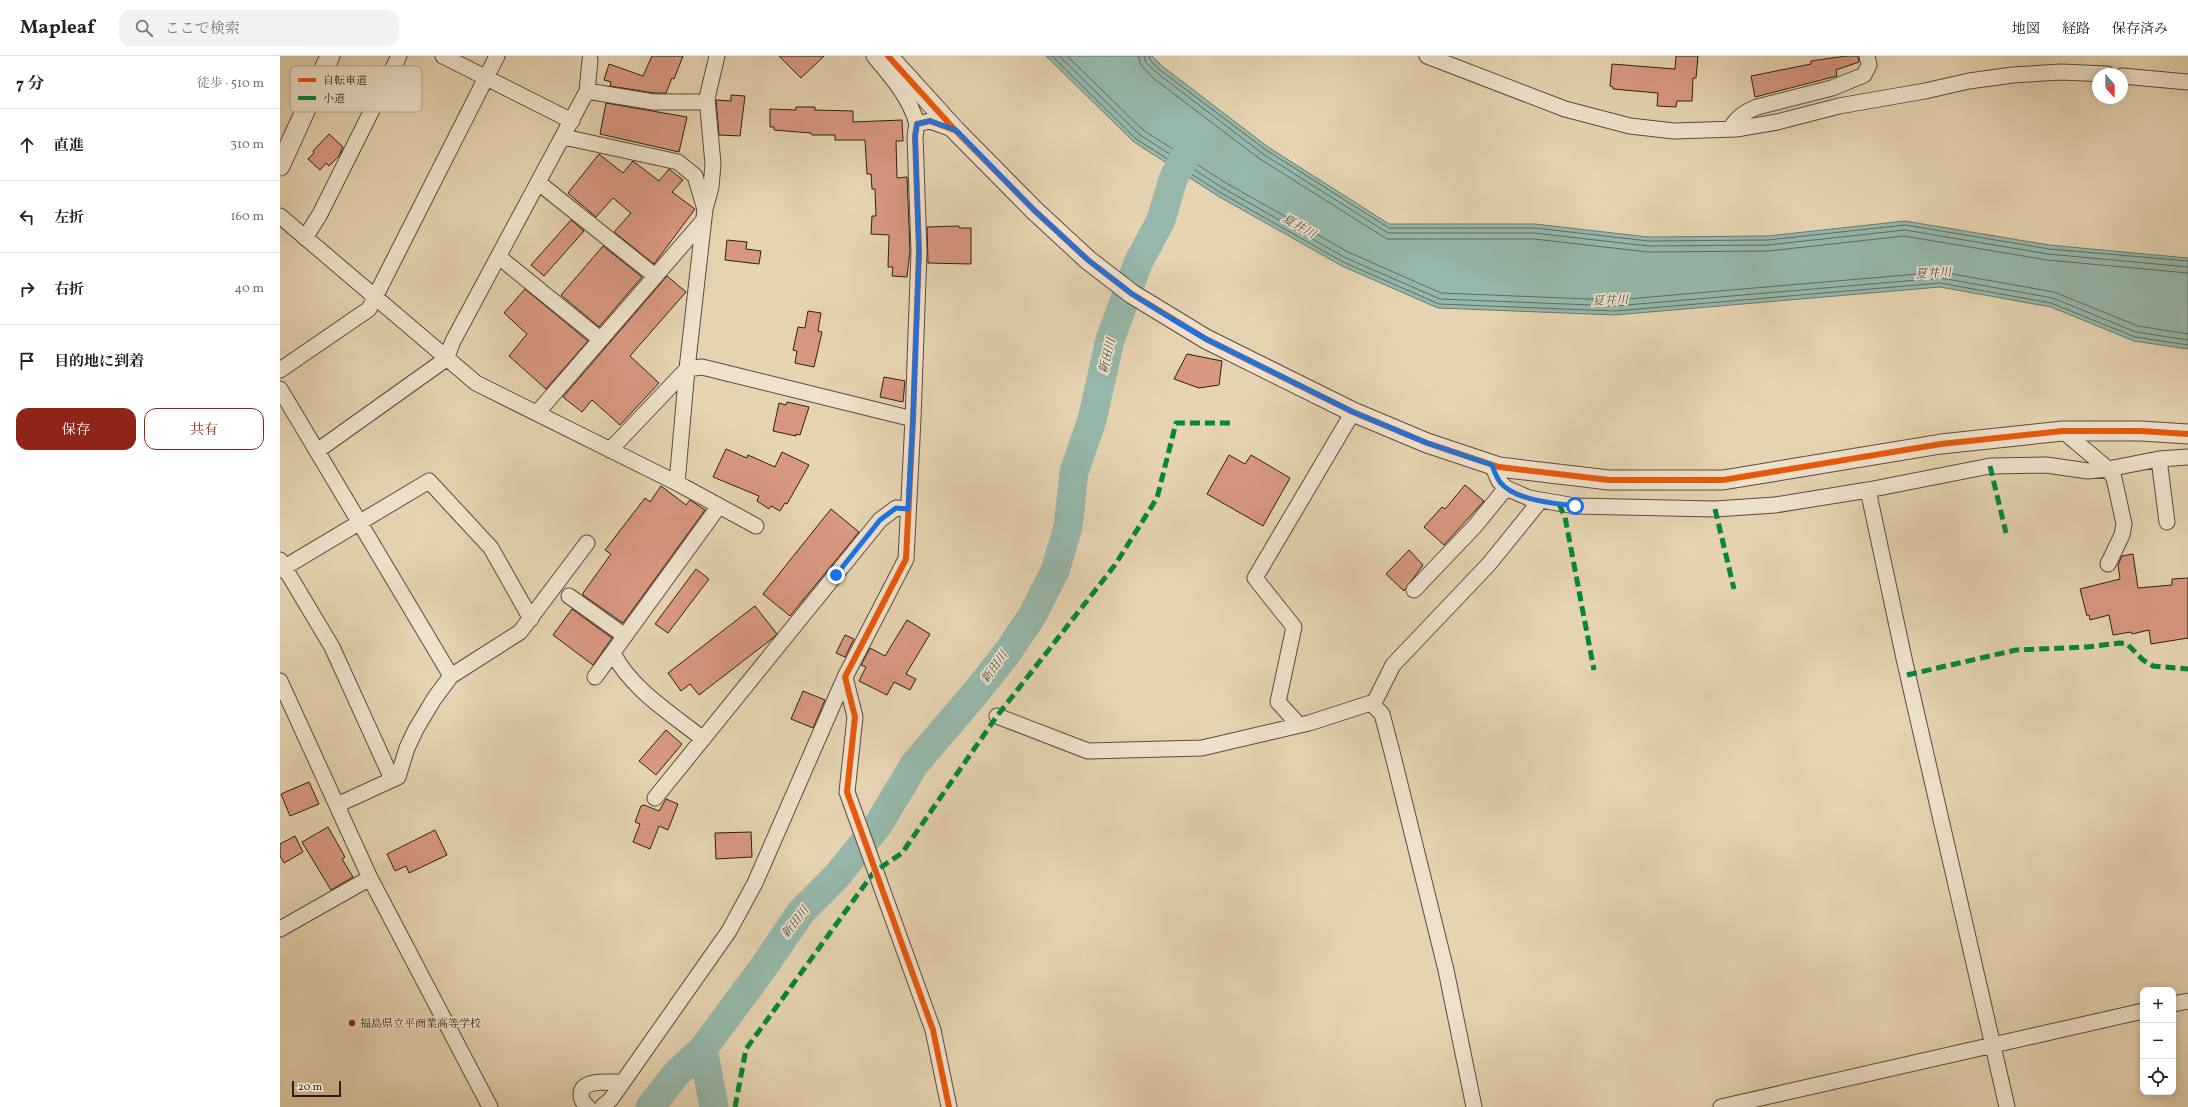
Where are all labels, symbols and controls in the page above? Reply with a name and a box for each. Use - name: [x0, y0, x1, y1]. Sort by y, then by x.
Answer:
- search box: [119, 10, 399, 46]
- text: Mapleaf: [20, 15, 95, 41]
- icon: search: [133, 17, 155, 39]
- text: ここで検索: [165, 19, 240, 40]
- text: 地図: [2012, 20, 2040, 39]
- text: 経路: [2062, 20, 2090, 39]
- text: 保存済み: [2112, 20, 2168, 39]
- legend: [290, 66, 422, 112]
- north arrow: [2092, 68, 2128, 104]
- text: 7 分: [16, 73, 45, 96]
- text: 自転車道: [323, 74, 367, 89]
- text: 徒歩 · 510 m: [197, 75, 264, 93]
- text: 小道: [323, 92, 345, 107]
- icon: ahead: [16, 134, 38, 156]
- text: 直進: [54, 136, 84, 157]
- text: 310 m: [230, 136, 264, 154]
- icon: left: [16, 206, 38, 228]
- text: 左折: [54, 208, 84, 229]
- text: 160 m: [230, 208, 264, 226]
- water label: 夏井川: [1279, 211, 1320, 244]
- water label: 夏井川: [1915, 265, 1953, 283]
- icon: right: [16, 278, 38, 300]
- text: 右折: [54, 280, 84, 301]
- text: 40 m: [235, 280, 264, 298]
- water label: 夏井川: [1592, 292, 1630, 310]
- water label: 新田川: [1096, 335, 1121, 376]
- icon: arrive: [16, 350, 38, 372]
- text: 目的地に到着: [54, 352, 144, 373]
- button: 保存: [16, 408, 136, 450]
- button: 共有: [144, 408, 264, 450]
- route start: [1566, 497, 1584, 515]
- route end: [827, 566, 845, 584]
- water label: 新田川: [978, 647, 1013, 687]
- water label: 新田川: [778, 902, 814, 942]
- map controls: [2140, 987, 2176, 1095]
- button: +: [2140, 987, 2176, 1023]
- place label: 福島県立平商業高等学校: [360, 1017, 481, 1032]
- marker: 福島県立平商業高等学校: [347, 1018, 357, 1028]
- button: −: [2140, 1023, 2176, 1059]
- button: locate: [2140, 1059, 2176, 1095]
- scale bar: [292, 1079, 341, 1098]
- text: 20 m: [298, 1080, 322, 1095]

